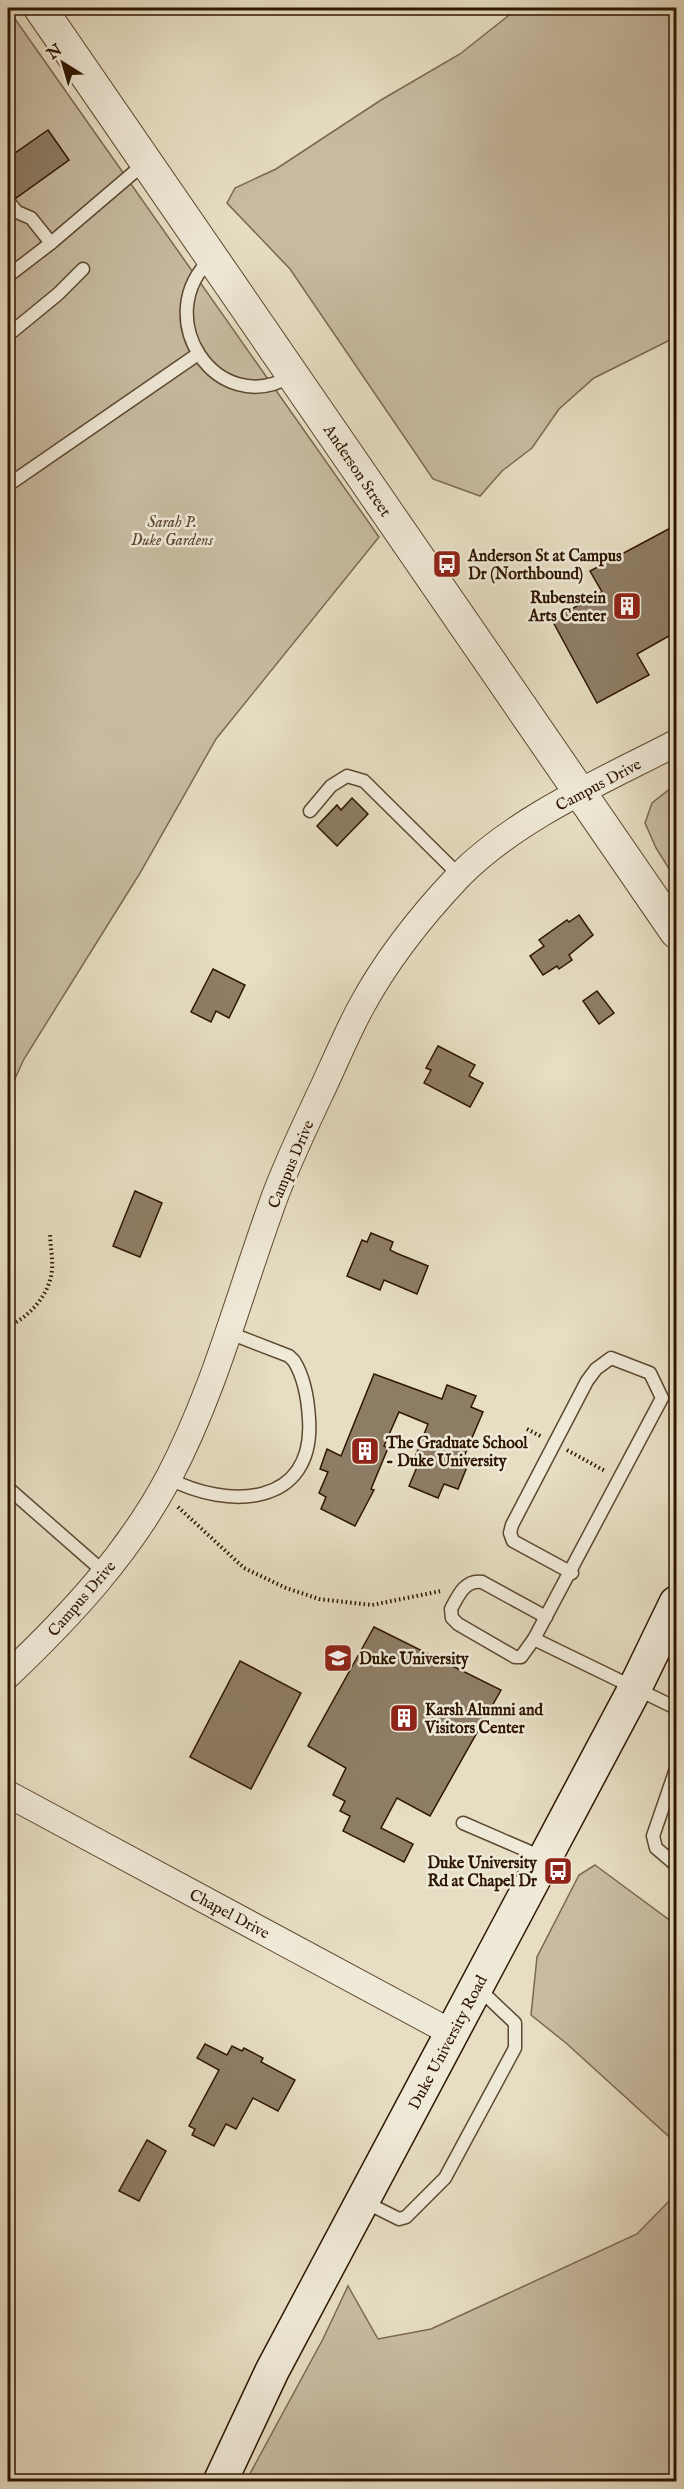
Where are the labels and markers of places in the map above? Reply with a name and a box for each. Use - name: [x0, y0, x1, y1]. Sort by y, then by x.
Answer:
- place label: Anderson St at Campus Dr (Northbound): [467, 547, 622, 585]
- bus stop icon: Anderson St at Campus Dr (Northbound): [431, 548, 463, 580]
- place label: Rubenstein Arts Center: [528, 589, 606, 627]
- building icon: Rubenstein Arts Center: [611, 590, 643, 622]
- place label: The Graduate School - Duke University: [385, 1434, 528, 1472]
- building icon: The Graduate School - Duke University: [349, 1435, 381, 1467]
- school or university icon: Duke University: [322, 1642, 354, 1674]
- place label: Duke University: [359, 1650, 470, 1670]
- place label: Karsh Alumni and Visitors Center: [424, 1701, 543, 1739]
- building icon: Karsh Alumni and Visitors Center: [388, 1702, 420, 1734]
- place label: Duke University Rd at Chapel Dr: [427, 1854, 538, 1892]
- bus stop icon: Duke University Rd at Chapel Dr: [542, 1855, 574, 1887]

